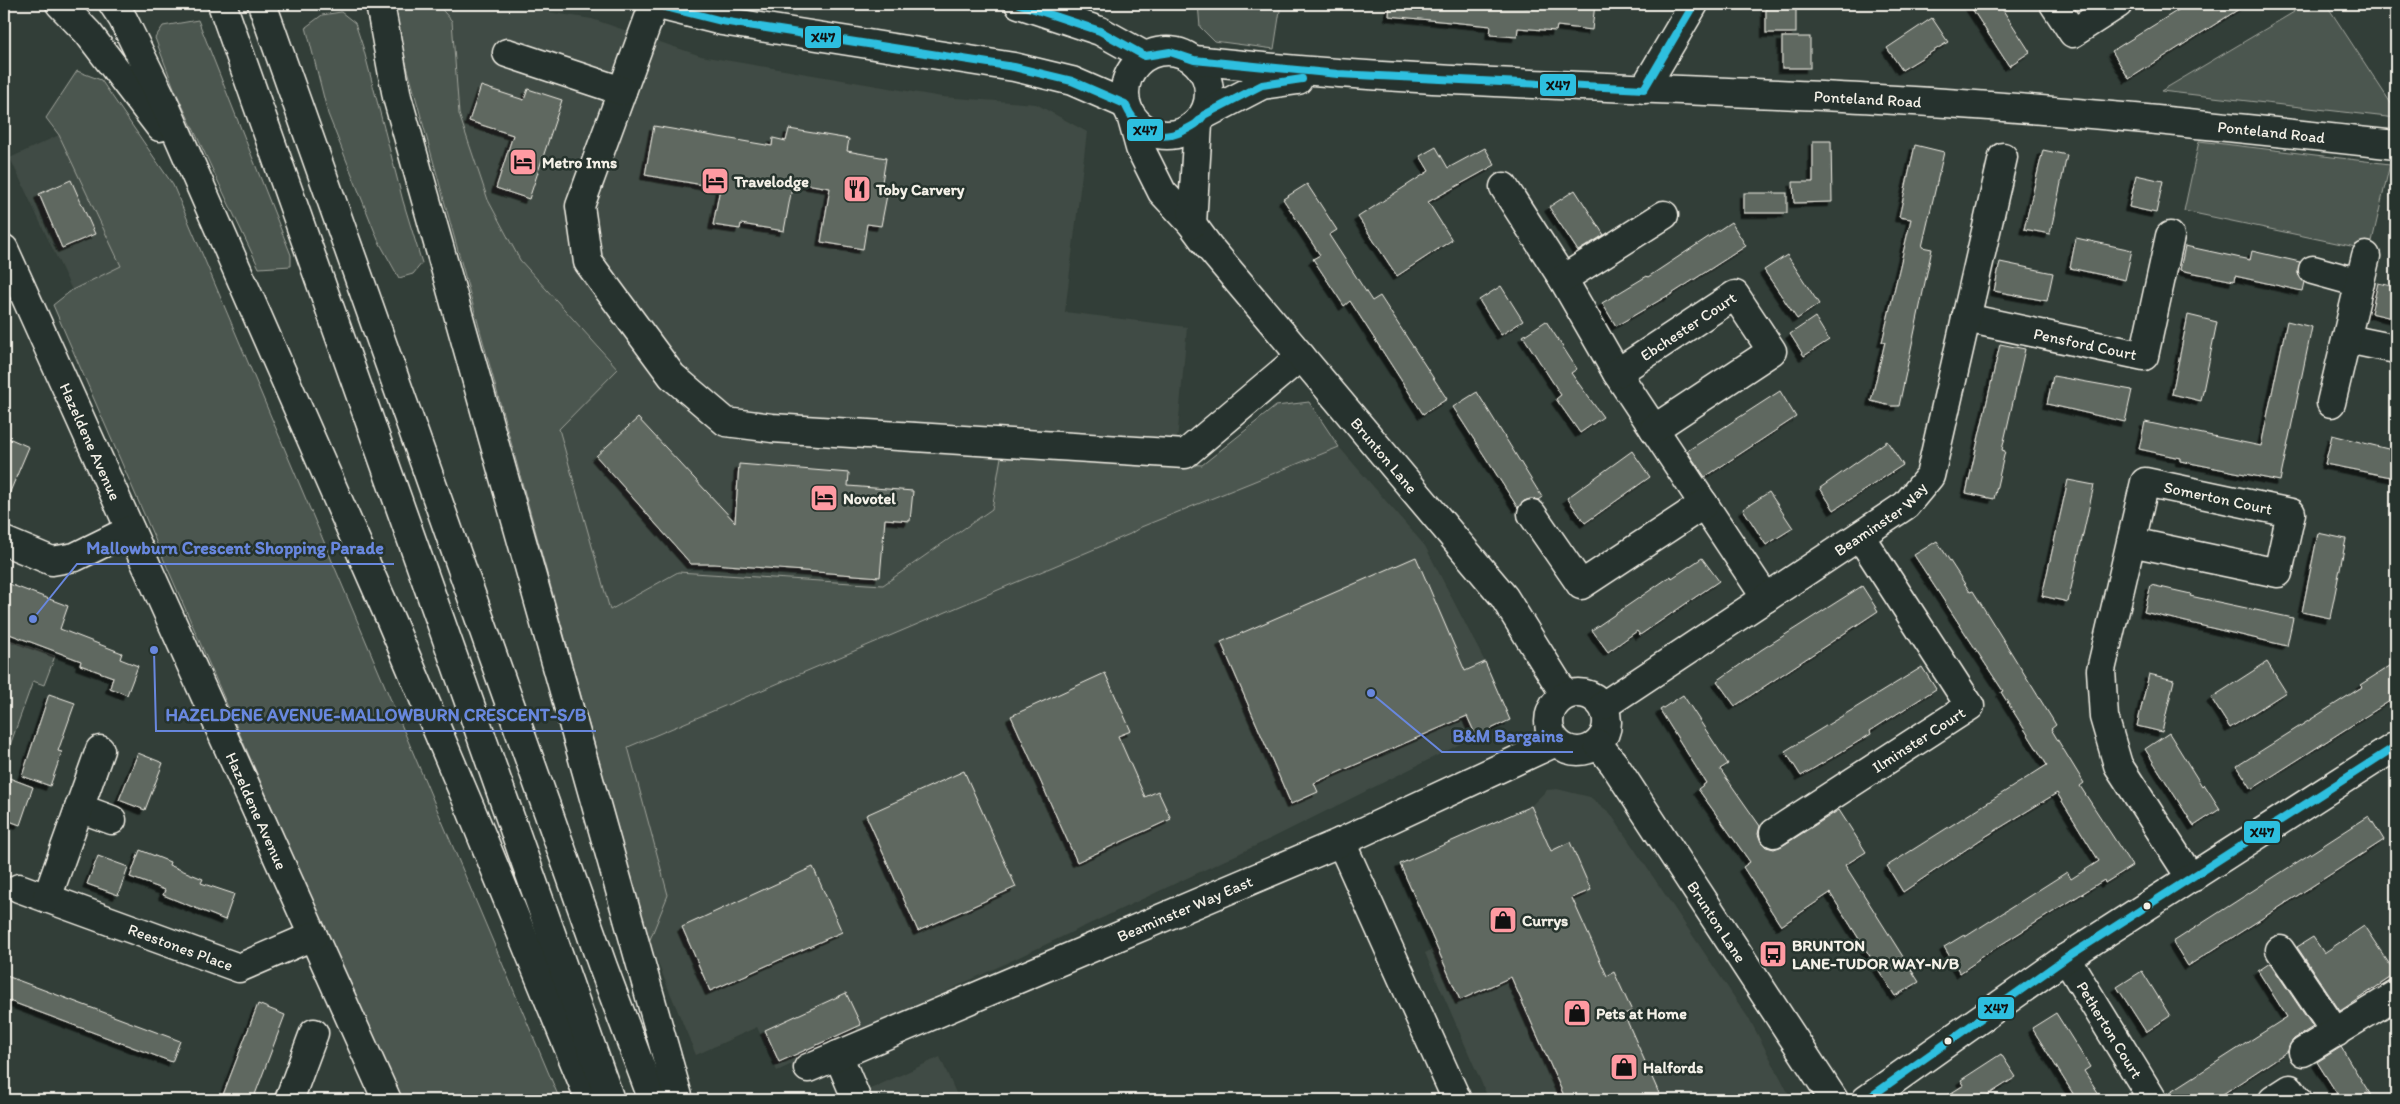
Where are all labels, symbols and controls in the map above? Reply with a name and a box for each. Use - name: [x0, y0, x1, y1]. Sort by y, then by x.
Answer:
- line badge: X47: [804, 25, 842, 49]
- text: X47: [811, 29, 835, 46]
- line badge: X47: [1539, 73, 1577, 97]
- text: X47: [1546, 77, 1570, 94]
- street label: Ponteland Road: [1813, 86, 1923, 111]
- street label: Ponteland Road: [2217, 117, 2326, 147]
- line badge: X47: [1126, 118, 1164, 142]
- text: X47: [1133, 122, 1157, 139]
- hotel icon: Metro Inns: [508, 147, 538, 177]
- place label: Metro Inns: [542, 153, 617, 172]
- hotel icon: Travelodge: [700, 166, 730, 196]
- place label: Travelodge: [733, 172, 809, 192]
- restaurant icon: Toby Carvery: [842, 174, 872, 204]
- place label: Toby Carvery: [875, 180, 965, 200]
- street label: Ebchester Court: [1636, 288, 1739, 365]
- street label: Pensford Court: [2032, 323, 2139, 364]
- street label: Hazeldene Avenue: [56, 380, 125, 503]
- street label: Brunton Lane: [1347, 413, 1422, 497]
- street label: Somerton Court: [2162, 477, 2274, 519]
- street label: Beaminster Way: [1830, 478, 1931, 560]
- hotel icon: Novotel: [809, 483, 839, 513]
- place label: Novotel: [843, 489, 896, 508]
- callout: Mallowburn Crescent Shopping Parade: [77, 531, 394, 564]
- text: Mallowburn Crescent Shopping Parade: [86, 537, 384, 559]
- callout: HAZELDENE AVENUE-MALLOWBURN CRESCENT-S/B: [156, 698, 596, 731]
- street label: Ilminster Court: [1868, 702, 1968, 777]
- text: HAZELDENE AVENUE-MALLOWBURN CRESCENT-S/B: [166, 704, 587, 726]
- callout: B&M Bargains: [1442, 719, 1573, 752]
- text: B&M Bargains: [1453, 725, 1563, 747]
- street label: Hazeldene Avenue: [222, 749, 291, 872]
- line badge: X47: [2243, 820, 2281, 844]
- text: X47: [2250, 824, 2274, 841]
- street label: Beaminster Way East: [1114, 871, 1255, 945]
- street label: Brunton Lane: [1684, 877, 1751, 966]
- unlabelled marker: [2142, 901, 2152, 911]
- shop icon: Currys: [1488, 905, 1518, 935]
- place label: Currys: [1522, 911, 1568, 931]
- street label: Reestones Place: [126, 919, 236, 975]
- place label: BRUNTON LANE-TUDOR WAY-N/B: [1792, 936, 1960, 973]
- bus stop icon: BRUNTON LANE-TUDOR WAY-N/B: [1758, 939, 1788, 969]
- street label: Petherton Court: [2073, 978, 2147, 1082]
- line badge: X47: [1977, 996, 2015, 1020]
- shop icon: Pets at Home: [1562, 998, 1592, 1028]
- text: X47: [1984, 1000, 2008, 1017]
- place label: Pets at Home: [1596, 1004, 1687, 1023]
- unlabelled marker: [1943, 1036, 1953, 1046]
- shop icon: Halfords: [1609, 1052, 1639, 1082]
- place label: Halfords: [1643, 1058, 1703, 1077]

